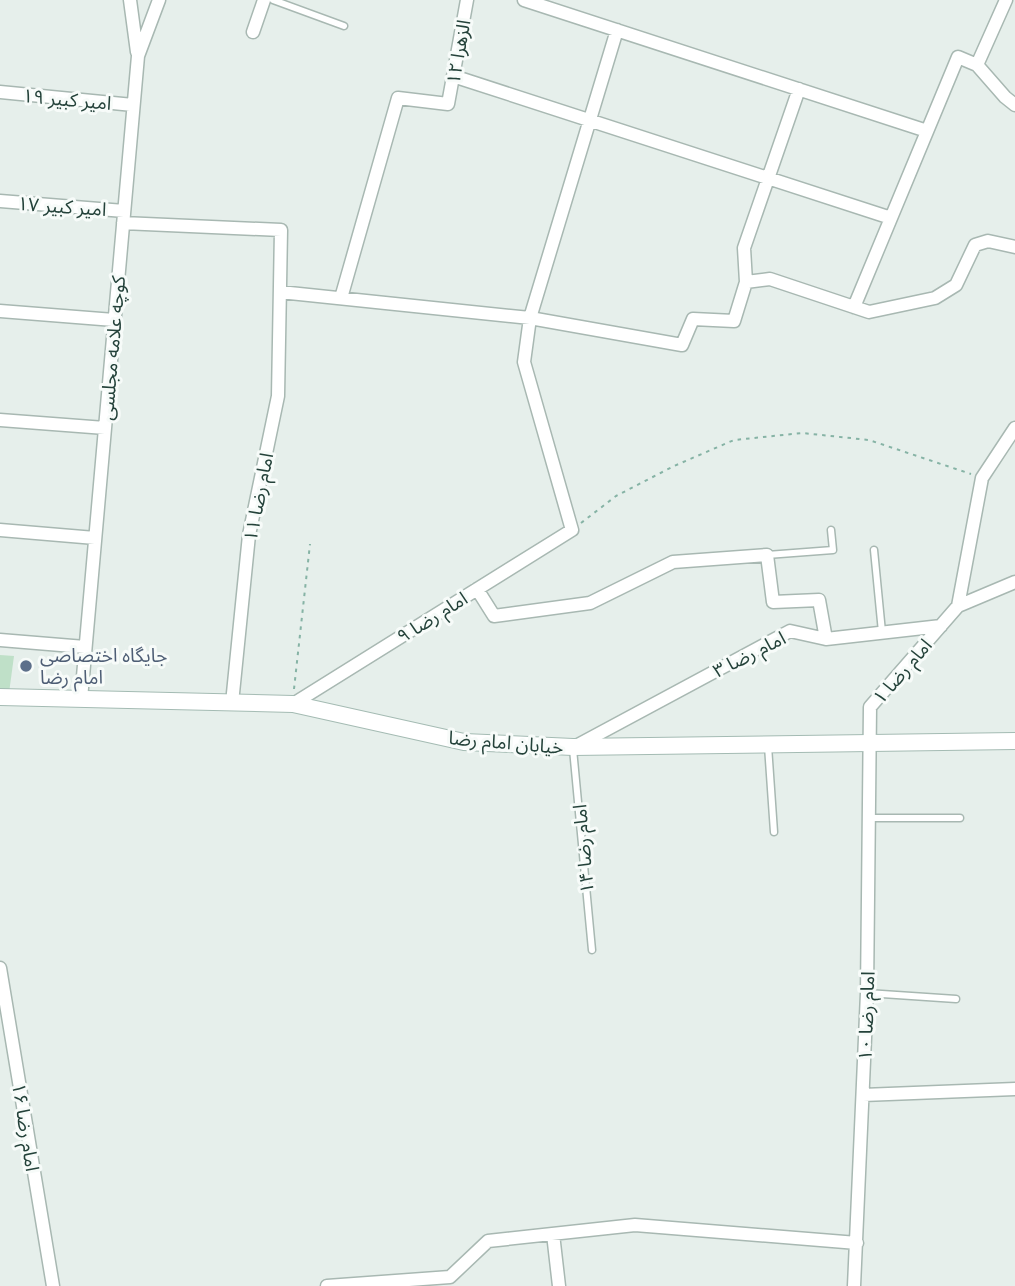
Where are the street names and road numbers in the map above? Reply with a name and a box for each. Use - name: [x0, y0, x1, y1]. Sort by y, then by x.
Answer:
- street label: الزهرا ۱۲: [442, 18, 475, 86]
- street label: امیر کبیر ۱۹: [21, 84, 112, 115]
- street label: امیر کبیر ۱۷: [17, 192, 107, 221]
- street label: کوچه علامه مجلسی: [95, 274, 131, 421]
- street label: امام رضا ۱۱: [239, 451, 281, 544]
- street label: امام رضا ۹: [393, 587, 473, 651]
- street label: امام رضا ۳: [709, 626, 791, 685]
- street label: امام رضا ۱: [868, 634, 939, 711]
- street label: خیابان امام رضا: [447, 726, 564, 762]
- street label: امام رضا ۱۴: [568, 803, 602, 895]
- street label: امام رضا ۱۰: [853, 971, 883, 1061]
- street label: امام رضا ۱۶: [4, 1081, 44, 1174]

